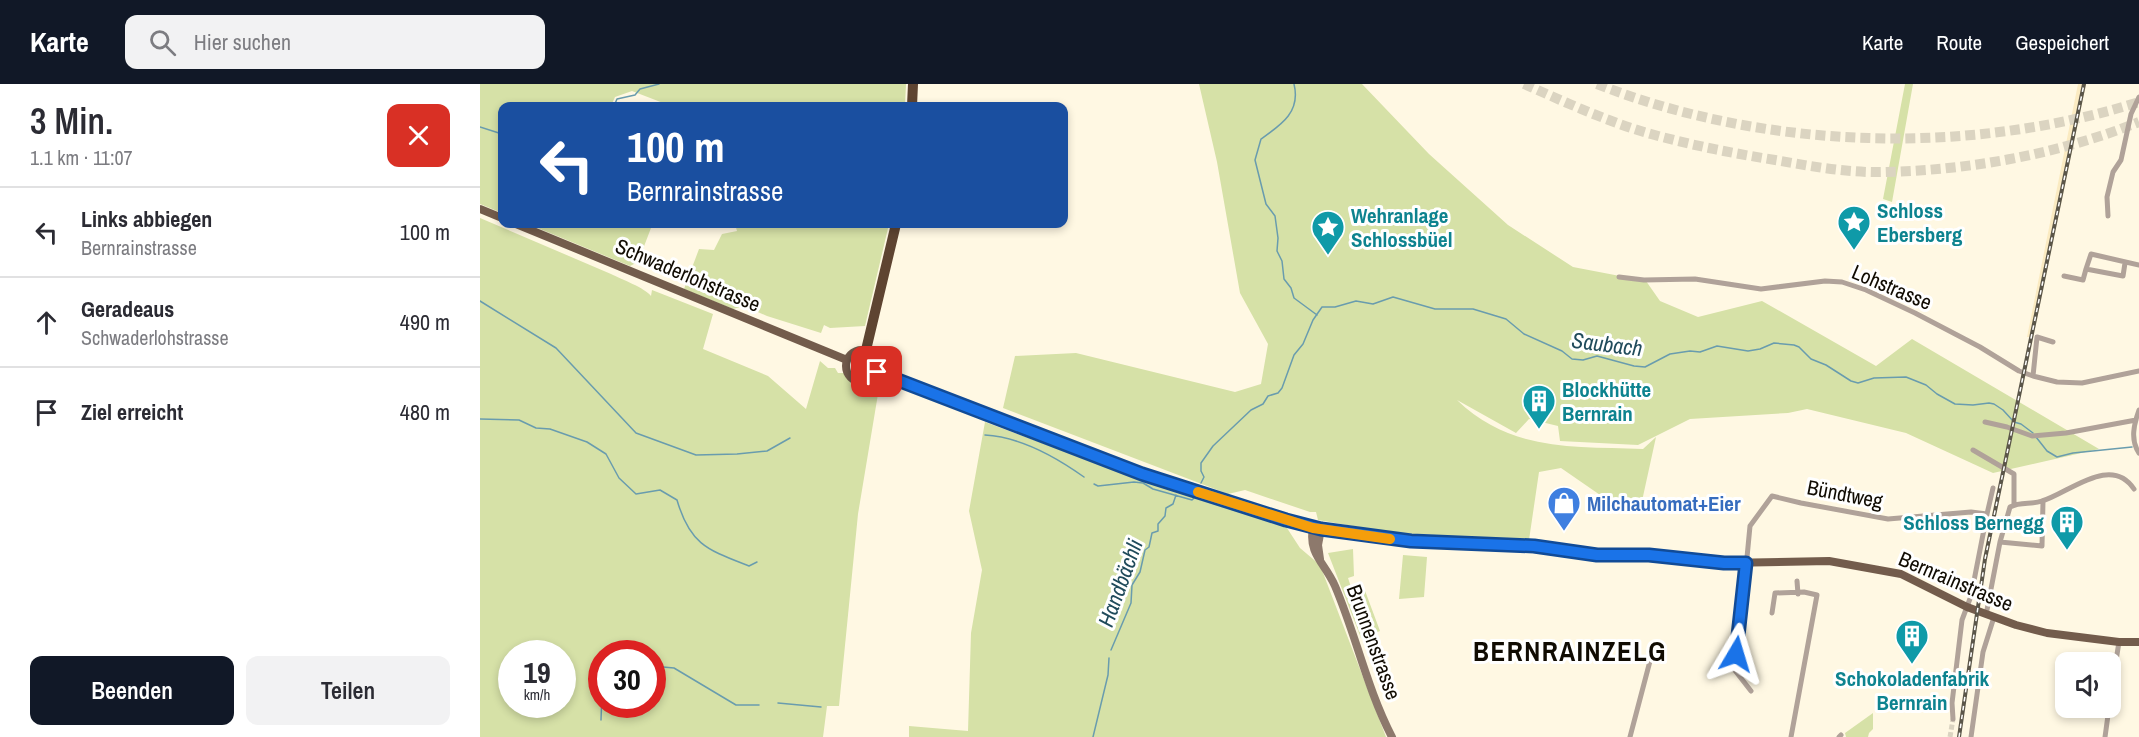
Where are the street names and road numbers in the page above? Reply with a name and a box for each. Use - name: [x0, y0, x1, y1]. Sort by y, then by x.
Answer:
- street label: Schwaderlohstrasse: [611, 231, 765, 319]
- street label: Lohstrasse: [1848, 257, 1936, 317]
- street label: Bündtweg: [1805, 472, 1886, 516]
- street label: Bernrainstrasse: [1894, 544, 2018, 618]
- street label: Brunnenstrasse: [1340, 580, 1408, 704]

